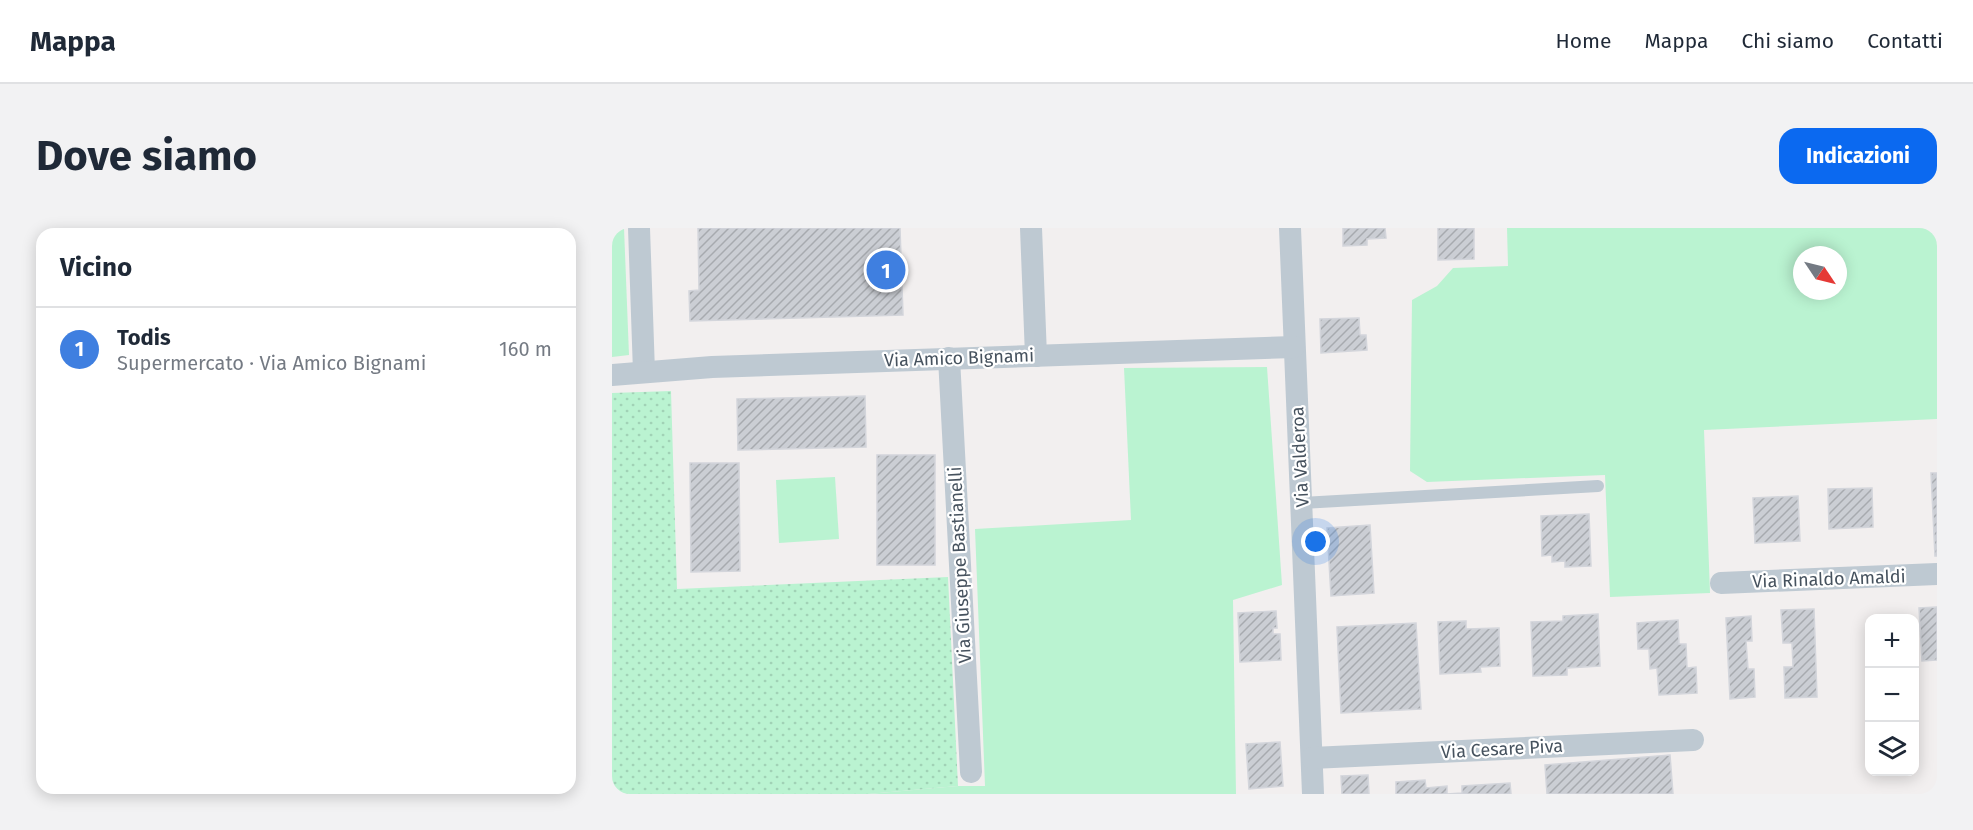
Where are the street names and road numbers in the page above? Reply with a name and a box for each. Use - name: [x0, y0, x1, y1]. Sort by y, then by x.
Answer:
- street label: Via Amico Bignami: [884, 344, 1034, 372]
- street label: Via Valderoa: [1286, 406, 1314, 508]
- street label: Via Giuseppe Bastianelli: [944, 466, 976, 664]
- street label: Via Rinaldo Amaldi: [1752, 565, 1906, 593]
- street label: Via Cesare Piva: [1440, 735, 1564, 763]

